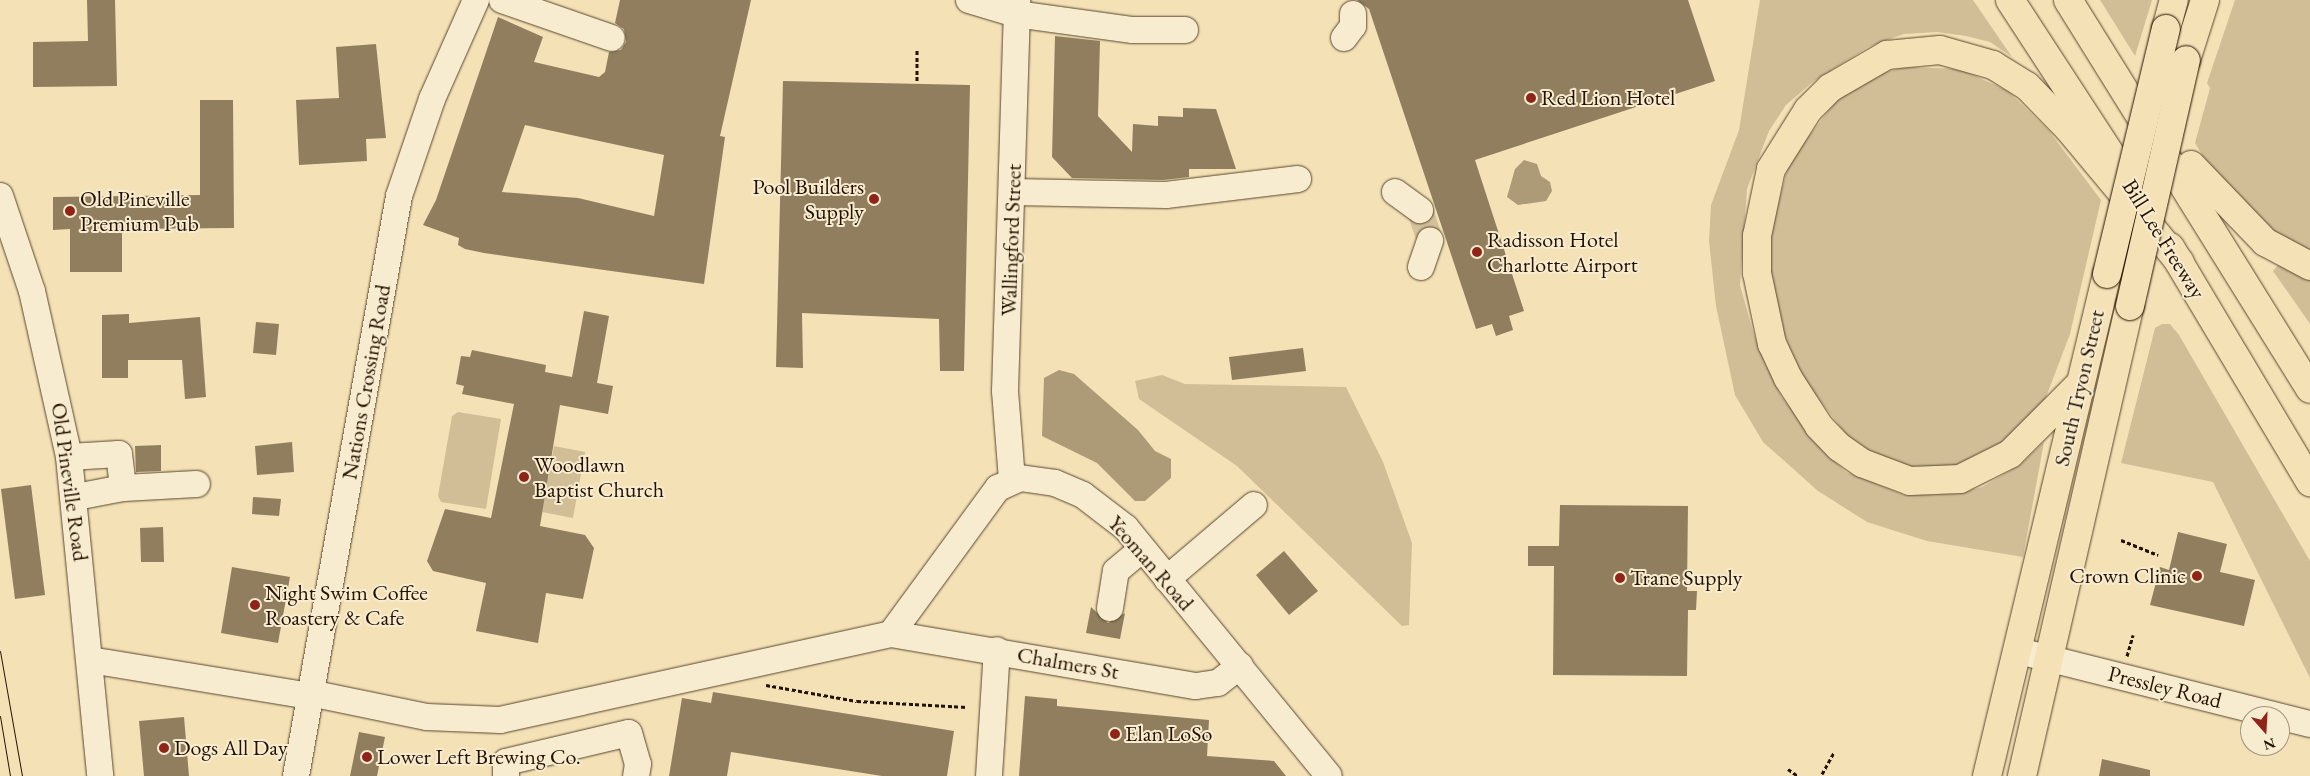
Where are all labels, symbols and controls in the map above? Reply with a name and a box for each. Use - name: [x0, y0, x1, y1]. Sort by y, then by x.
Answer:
- place label: Red Lion Hotel: [1541, 85, 1675, 111]
- marker: Red Lion Hotel: [1525, 92, 1537, 104]
- street label: Wallingford Street: [995, 163, 1027, 317]
- place label: Pool Builders Supply: [752, 173, 864, 225]
- street label: Bill Lee Freeway: [2117, 174, 2211, 304]
- place label: Old Pineville Premium Pub: [80, 185, 199, 236]
- marker: Pool Builders Supply: [868, 193, 880, 205]
- marker: Old Pineville Premium Pub: [64, 205, 76, 217]
- place label: Radisson Hotel Charlotte Airport: [1487, 226, 1638, 278]
- marker: Radisson Hotel Charlotte Airport: [1471, 246, 1483, 258]
- street label: Nations Crossing Road: [336, 282, 396, 482]
- street label: South Tryon Street: [2048, 307, 2110, 469]
- street label: Old Pineville Road: [46, 401, 94, 563]
- place label: Woodlawn Baptist Church: [534, 451, 664, 502]
- marker: Woodlawn Baptist Church: [518, 471, 530, 483]
- street label: Yeoman Road: [1102, 510, 1200, 616]
- place label: Crown Clinic: [2069, 563, 2186, 589]
- place label: Trane Supply: [1630, 565, 1743, 591]
- marker: Crown Clinic: [2190, 569, 2204, 583]
- marker: Trane Supply: [1614, 572, 1626, 584]
- place label: Night Swim Coffee Roastery & Cafe: [265, 579, 428, 630]
- marker: Night Swim Coffee Roastery & Cafe: [249, 599, 261, 611]
- street label: Chalmers St: [1015, 641, 1121, 685]
- street label: Pressley Road: [2105, 660, 2225, 714]
- north arrow: [2240, 706, 2290, 756]
- place label: Elan LoSo: [1125, 721, 1212, 747]
- marker: Elan LoSo: [1109, 728, 1121, 740]
- text: N: [2261, 734, 2278, 755]
- place label: Dogs All Day: [174, 735, 288, 761]
- marker: Dogs All Day: [158, 742, 170, 754]
- place label: Lower Left Brewing Co.: [377, 744, 581, 770]
- marker: Lower Left Brewing Co.: [361, 751, 373, 763]

